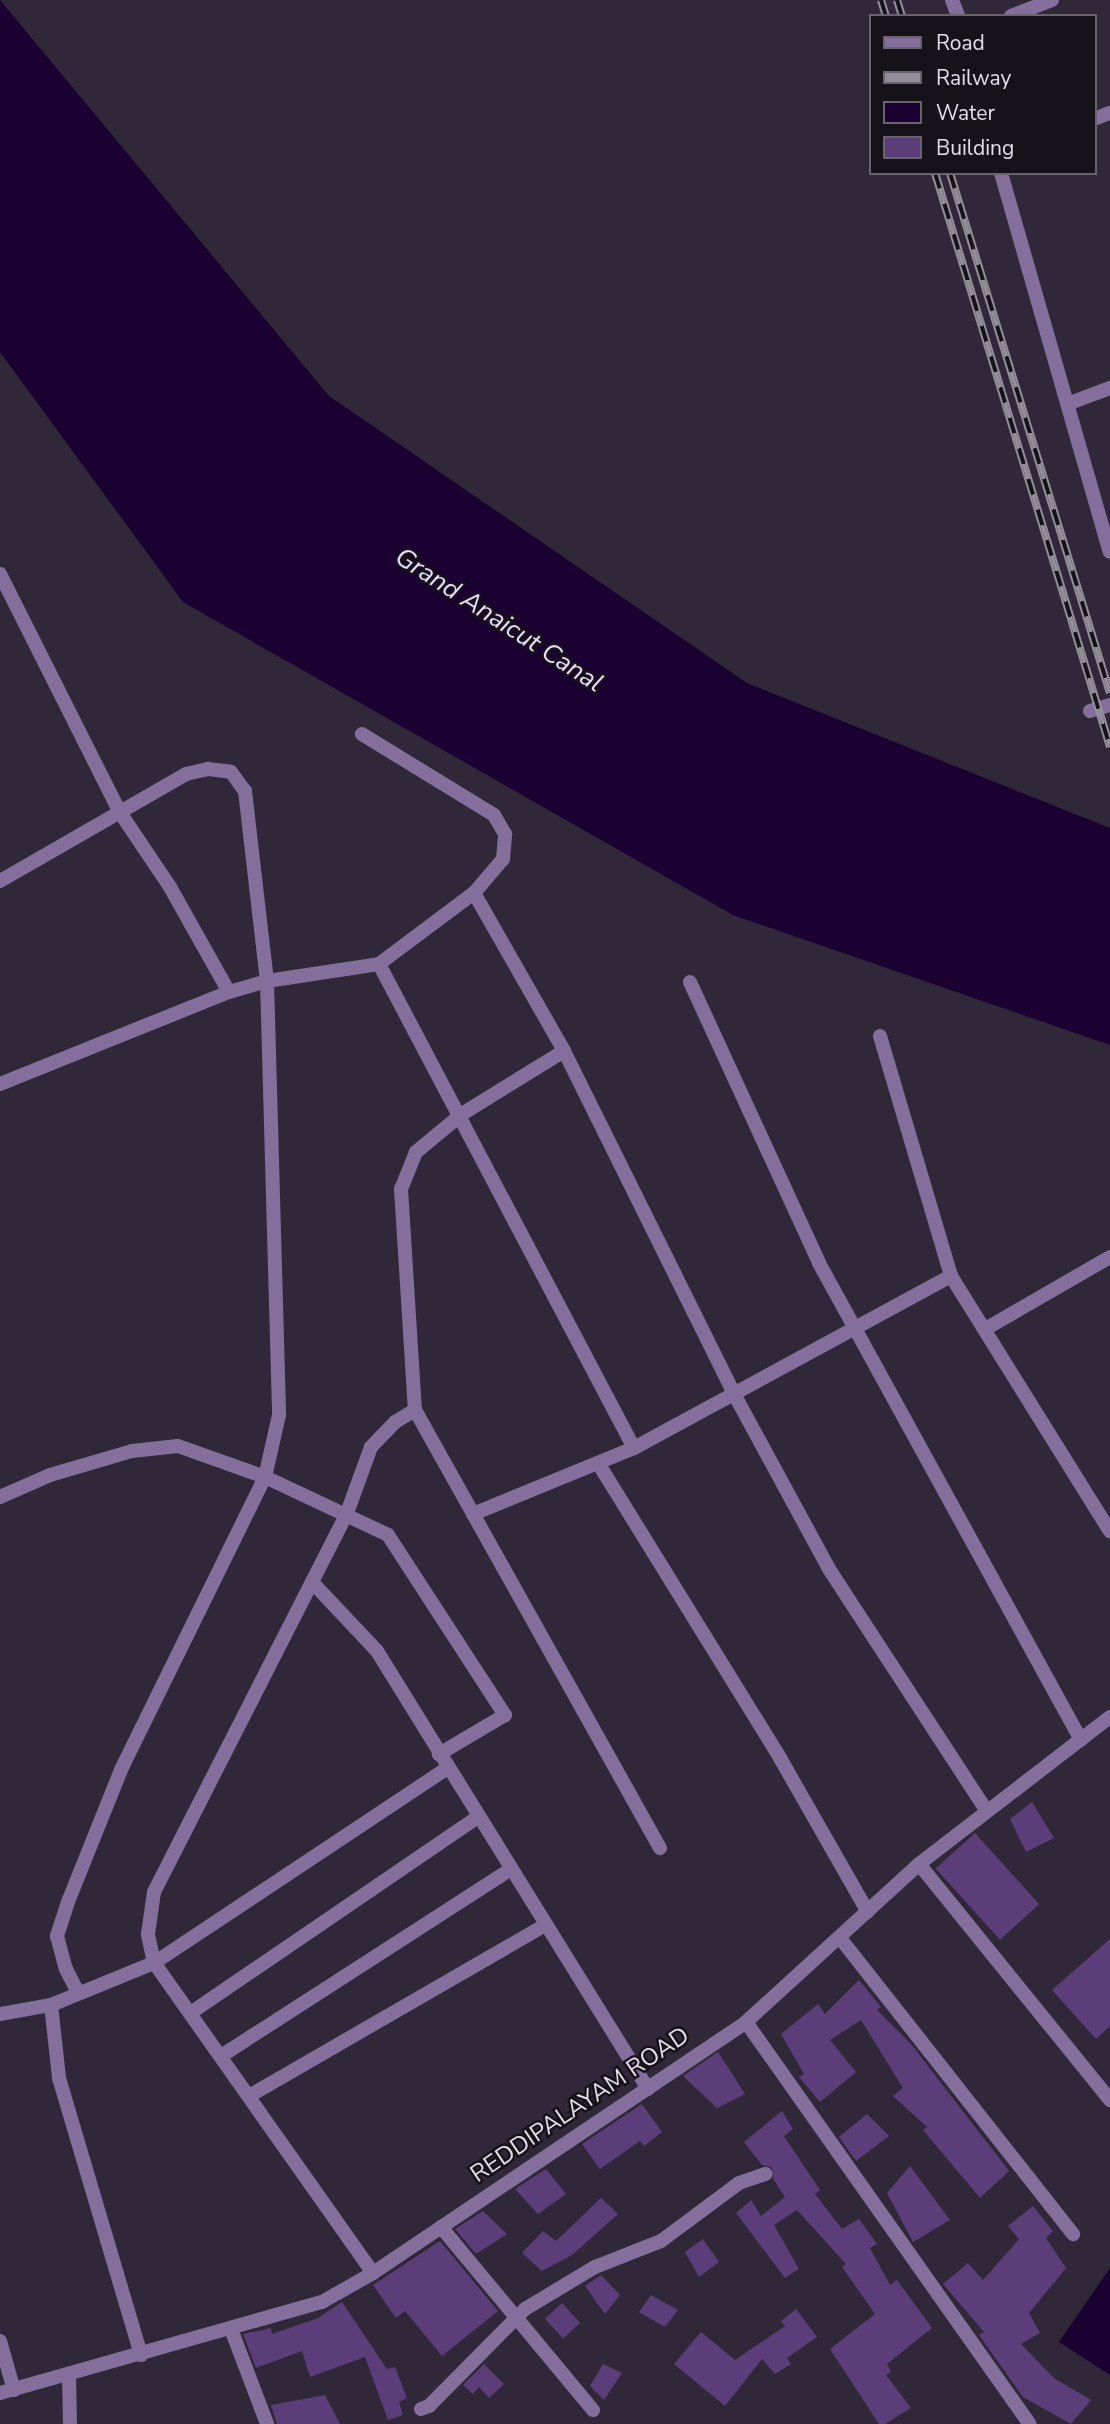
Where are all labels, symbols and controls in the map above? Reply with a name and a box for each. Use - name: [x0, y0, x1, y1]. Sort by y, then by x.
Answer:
- legend: [869, 14, 1096, 175]
- text: Road: [936, 29, 985, 57]
- text: Railway: [936, 64, 1011, 92]
- text: Water: [936, 99, 995, 127]
- text: Building: [936, 134, 1014, 162]
- water label: Grand Anaicut Canal: [389, 541, 609, 699]
- street label: REDDIPALAYAM ROAD: [465, 2021, 695, 2189]

